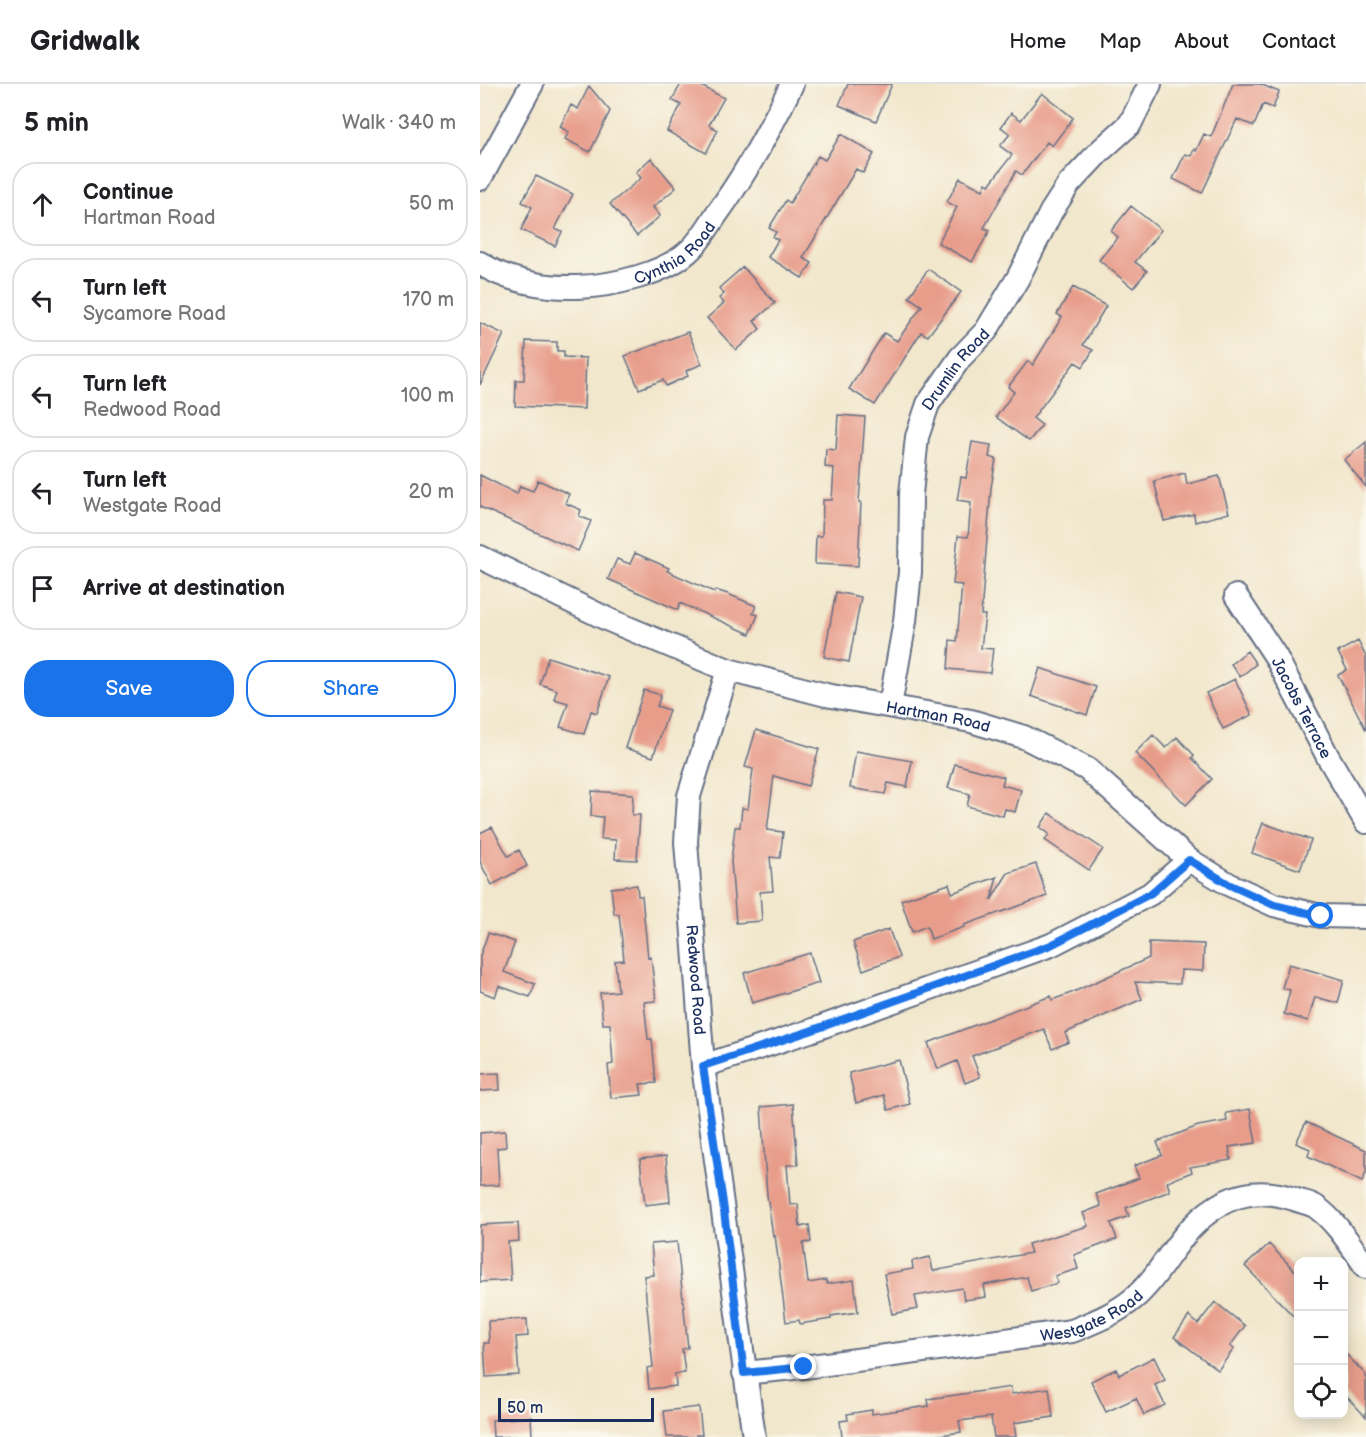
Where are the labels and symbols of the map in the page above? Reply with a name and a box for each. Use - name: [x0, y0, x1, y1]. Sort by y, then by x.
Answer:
- street label: Cynthia Road: [632, 219, 720, 289]
- street label: Drumlin Road: [918, 325, 994, 415]
- street label: Jacobs Terrace: [1267, 655, 1335, 762]
- street label: Hartman Road: [884, 698, 992, 737]
- route start: [1307, 902, 1333, 928]
- street label: Redwood Road: [681, 924, 709, 1036]
- street label: Westgate Road: [1039, 1287, 1148, 1346]
- route end: [790, 1353, 816, 1379]
- scale bar: [498, 1395, 654, 1422]

